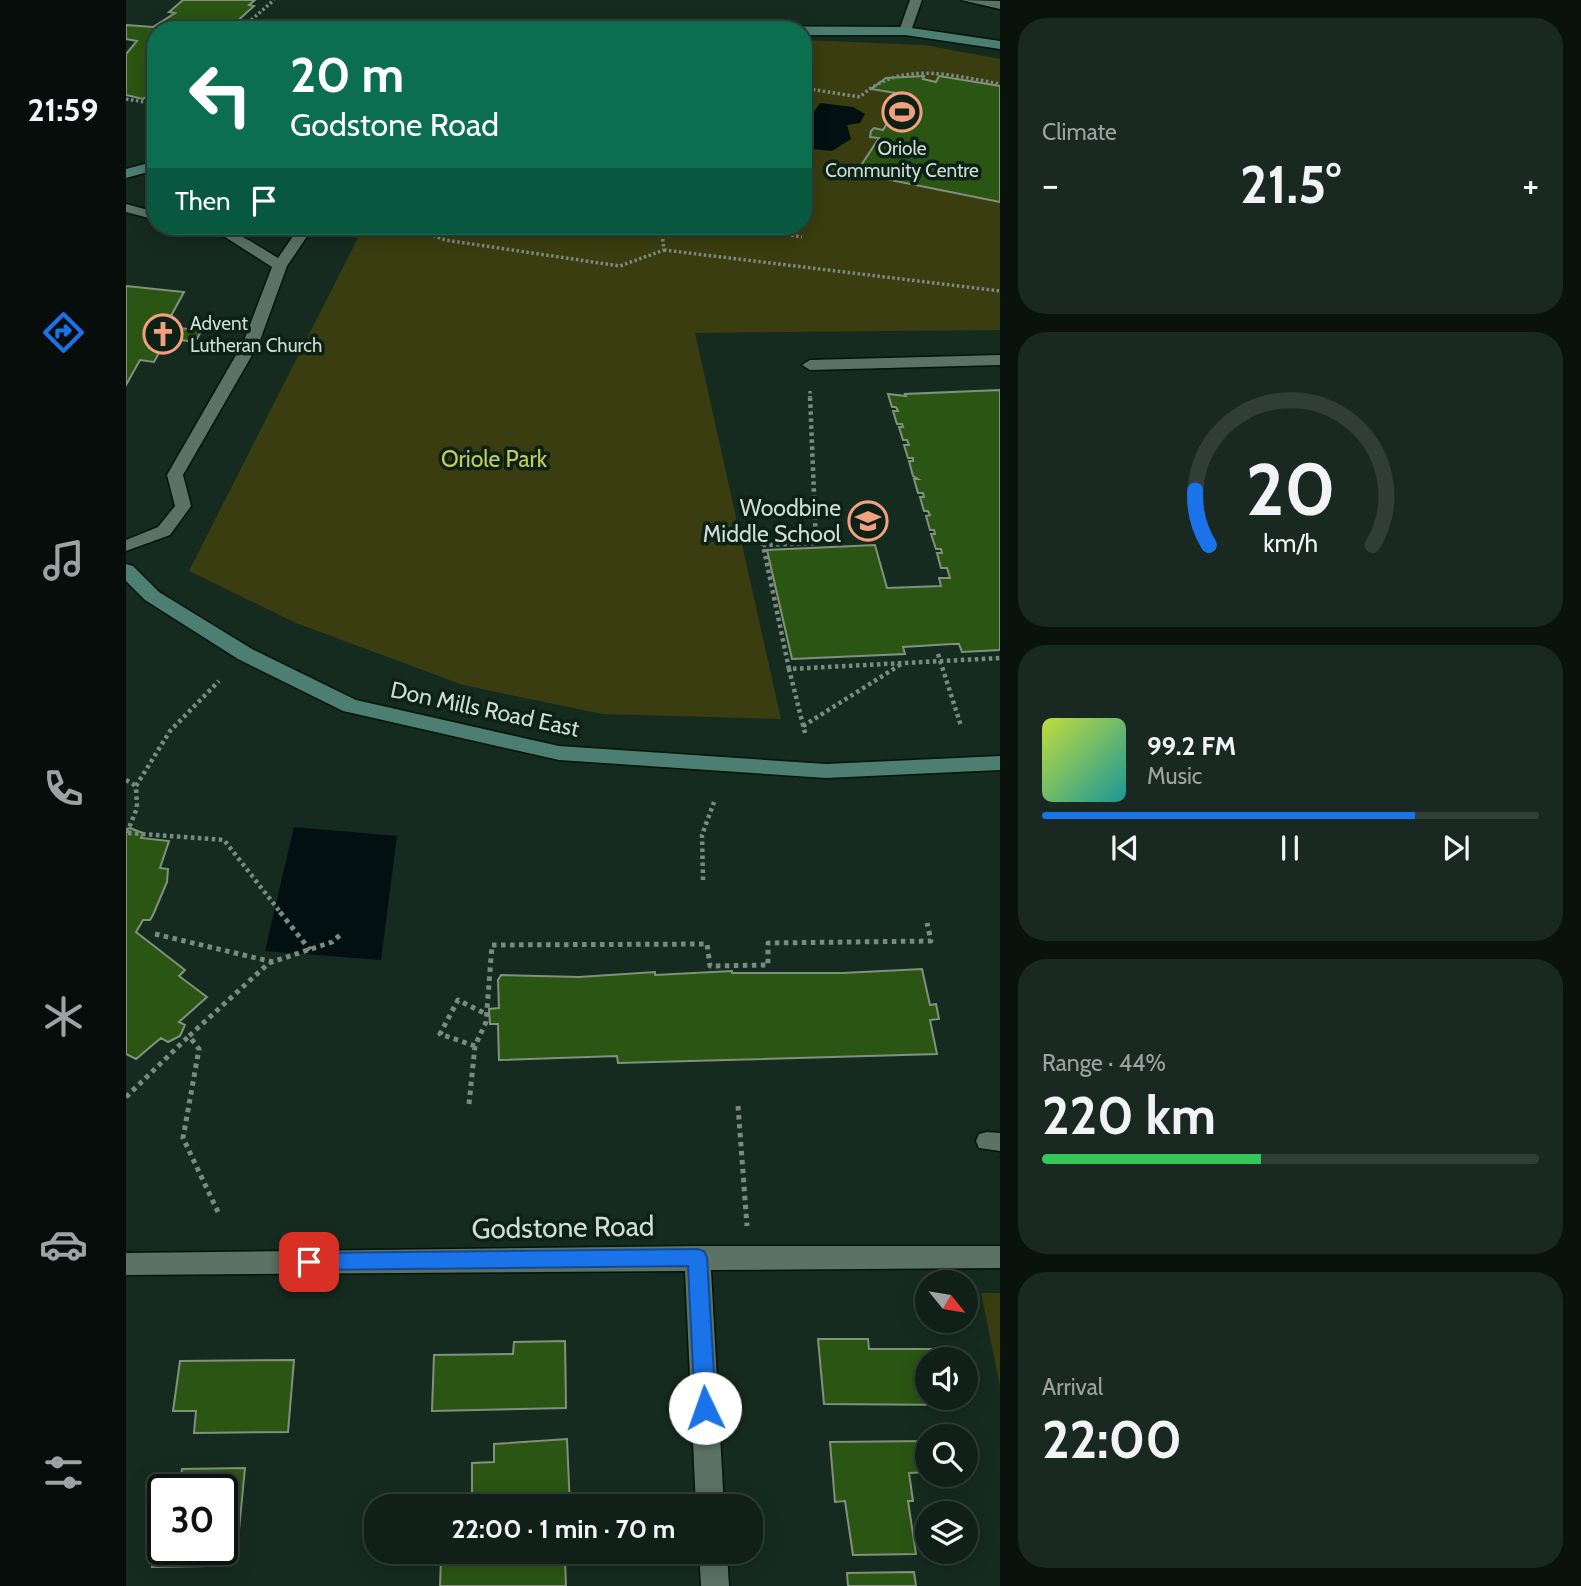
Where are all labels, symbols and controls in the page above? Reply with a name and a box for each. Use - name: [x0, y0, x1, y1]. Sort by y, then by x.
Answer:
- text: 20 m: [290, 45, 404, 104]
- icon: left: [175, 49, 266, 140]
- text: 21:59: [27, 90, 99, 129]
- sports icon: Oriole Community Centre: [881, 91, 923, 133]
- text: Godstone Road: [290, 105, 499, 144]
- text: Climate: [1042, 118, 1117, 146]
- place label: Oriole Community Centre: [825, 137, 979, 182]
- text: 21.5°: [1240, 153, 1341, 216]
- text: −: [1042, 161, 1059, 208]
- text: +: [1522, 161, 1539, 208]
- icon: arrive: [245, 182, 283, 220]
- text: Then: [175, 185, 231, 217]
- icon: directions: [39, 308, 88, 357]
- place label: Advent Lutheran Church: [190, 312, 322, 357]
- church icon: Advent Lutheran Church: [142, 313, 184, 355]
- park label: Oriole Park: [441, 445, 548, 473]
- text: 20: [1246, 446, 1335, 534]
- place label: Woodbine Middle School: [703, 494, 842, 548]
- school or university icon: Woodbine Middle School: [847, 500, 889, 542]
- text: km/h: [1263, 528, 1318, 558]
- icon: music: [39, 536, 88, 585]
- street label: Don Mills Road East: [388, 675, 582, 743]
- text: 99.2 FM: [1147, 730, 1236, 762]
- text: Music: [1147, 762, 1202, 790]
- icon: phone: [39, 764, 88, 813]
- icon: previous: [1106, 829, 1144, 867]
- icon: pause: [1271, 829, 1309, 867]
- icon: next: [1437, 829, 1475, 867]
- icon: climate: [39, 992, 88, 1041]
- text: Range · 44%: [1042, 1049, 1166, 1077]
- text: 220 km: [1042, 1084, 1216, 1147]
- street label: Godstone Road: [471, 1208, 655, 1246]
- icon: car: [39, 1220, 88, 1269]
- pin: [279, 1232, 339, 1292]
- icon: arrive: [290, 1243, 328, 1281]
- north arrow: [915, 1270, 978, 1334]
- map controls: [915, 1270, 978, 1564]
- button: sound: [915, 1347, 978, 1410]
- position arrow: [668, 1371, 742, 1445]
- text: Arrival: [1042, 1373, 1103, 1401]
- text: 22:00: [1042, 1408, 1182, 1471]
- button: search: [915, 1424, 978, 1487]
- icon: filters: [39, 1448, 88, 1497]
- speed limit sign: 30: [147, 1474, 238, 1565]
- button: layers: [915, 1501, 978, 1564]
- text: 22:00 · 1 min · 70 m: [452, 1513, 675, 1545]

